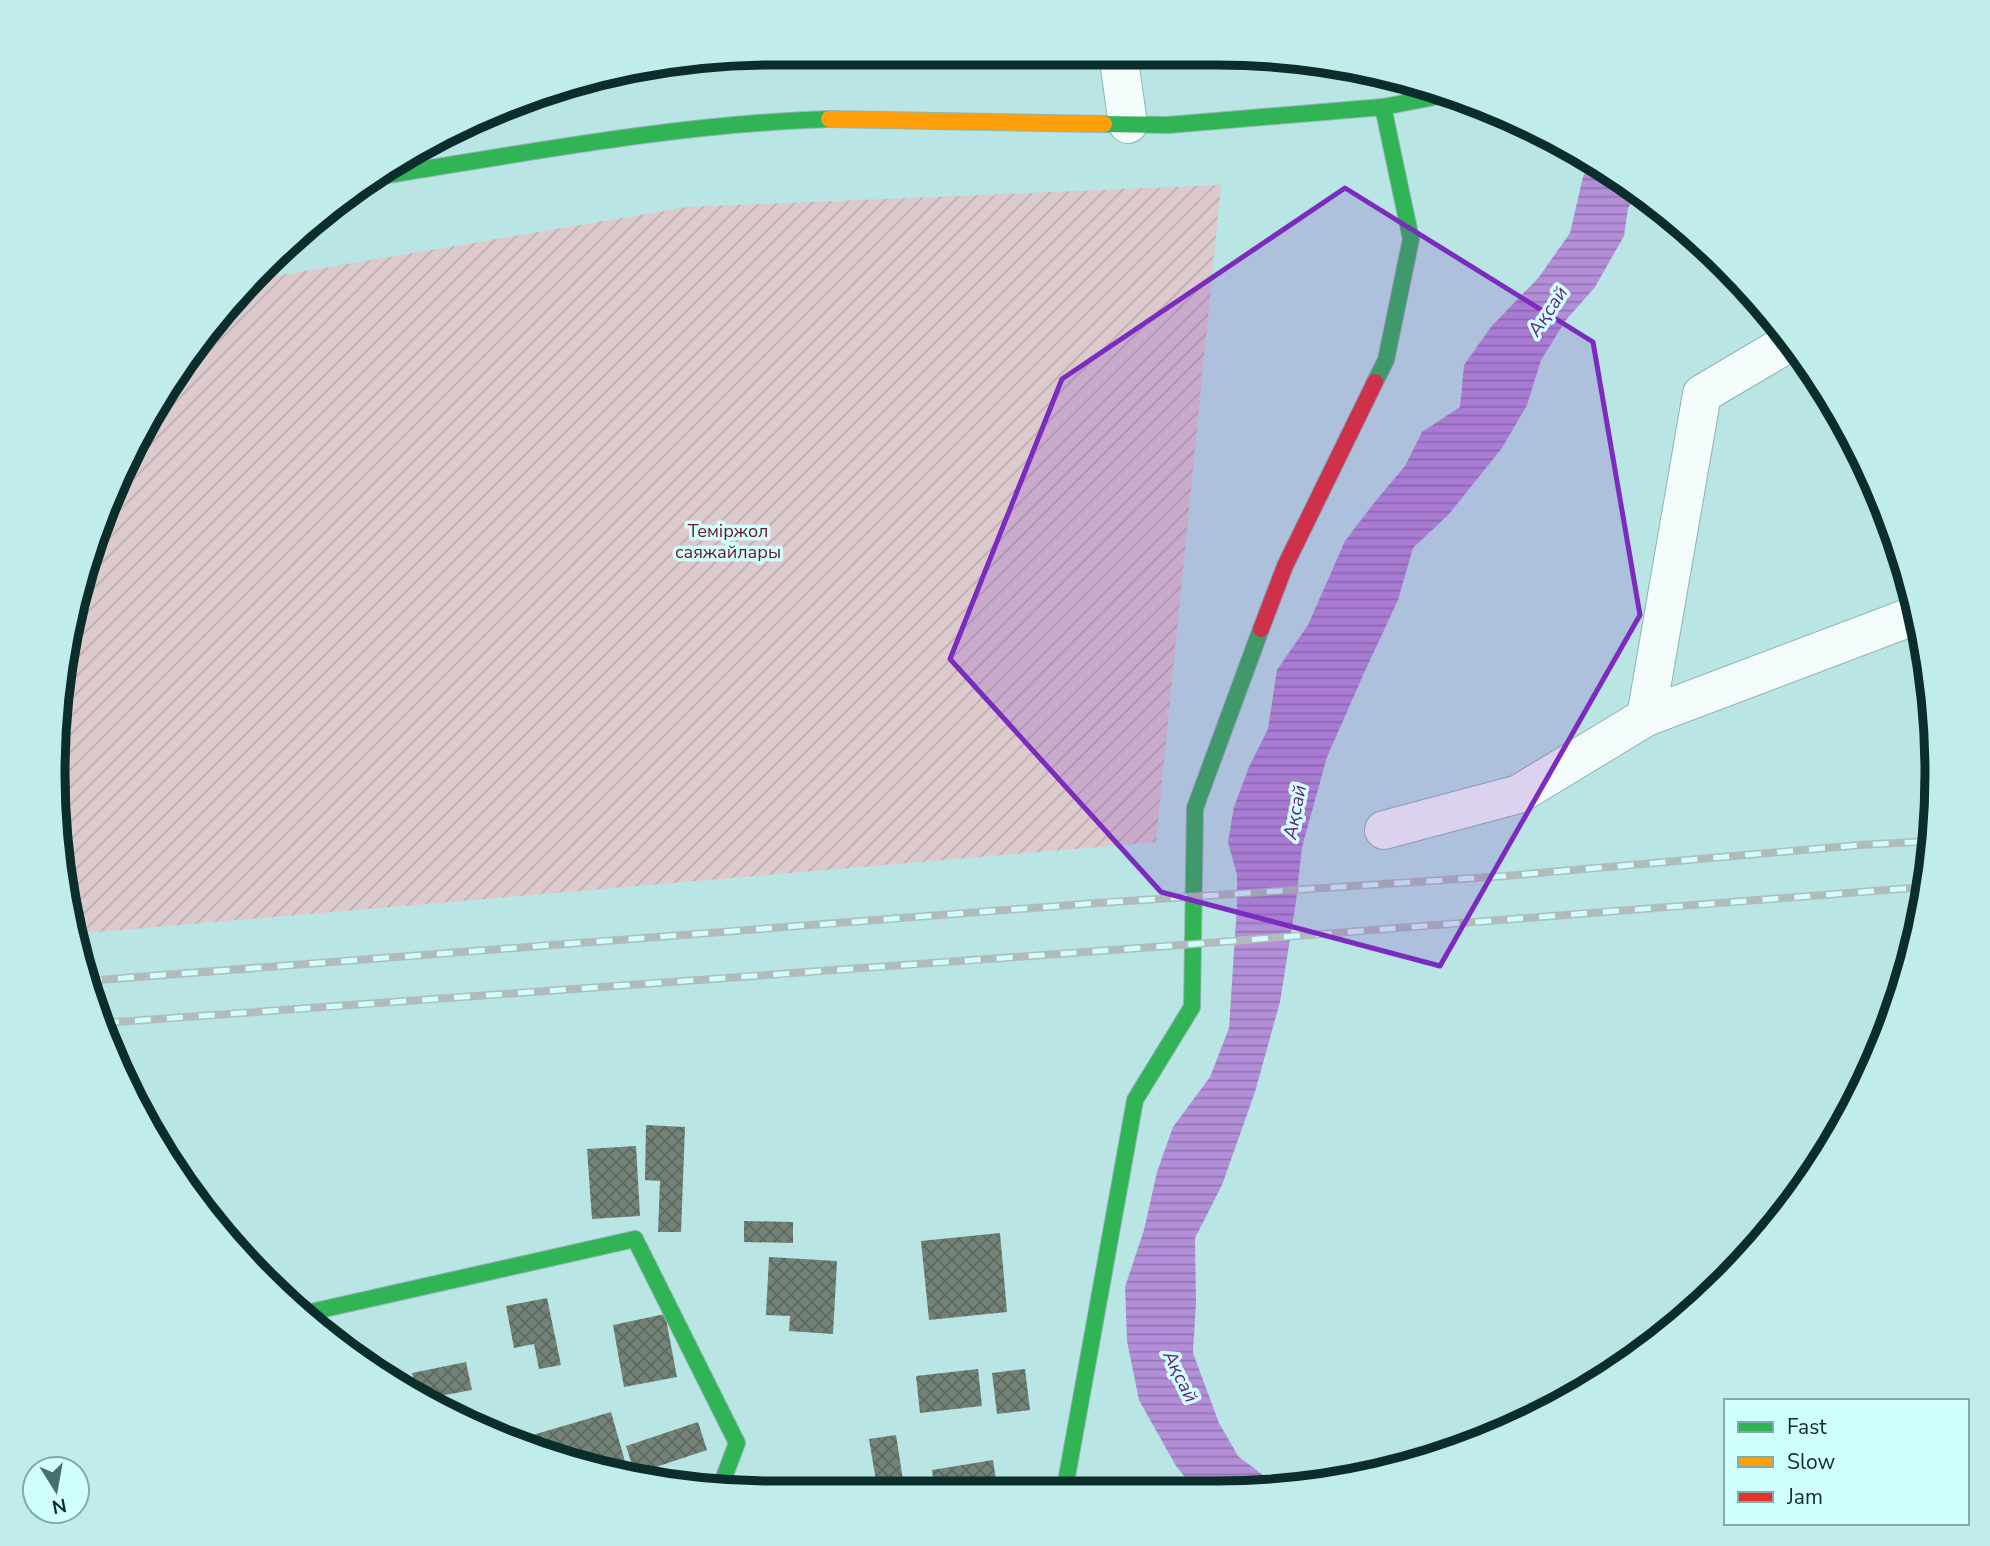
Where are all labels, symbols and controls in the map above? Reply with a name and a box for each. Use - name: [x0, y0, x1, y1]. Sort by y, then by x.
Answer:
- water label: Ақсай: [1521, 282, 1574, 342]
- park label: Теміржол саяжайлары: [675, 519, 781, 564]
- water label: Ақсай: [1277, 783, 1313, 843]
- water label: Ақсай: [1156, 1345, 1204, 1407]
- legend: [1724, 1399, 1969, 1525]
- text: Fast: [1787, 1413, 1827, 1441]
- text: Slow: [1787, 1448, 1836, 1476]
- north arrow: [21, 1455, 91, 1525]
- text: Jam: [1786, 1483, 1823, 1511]
- text: N: [50, 1492, 69, 1520]

